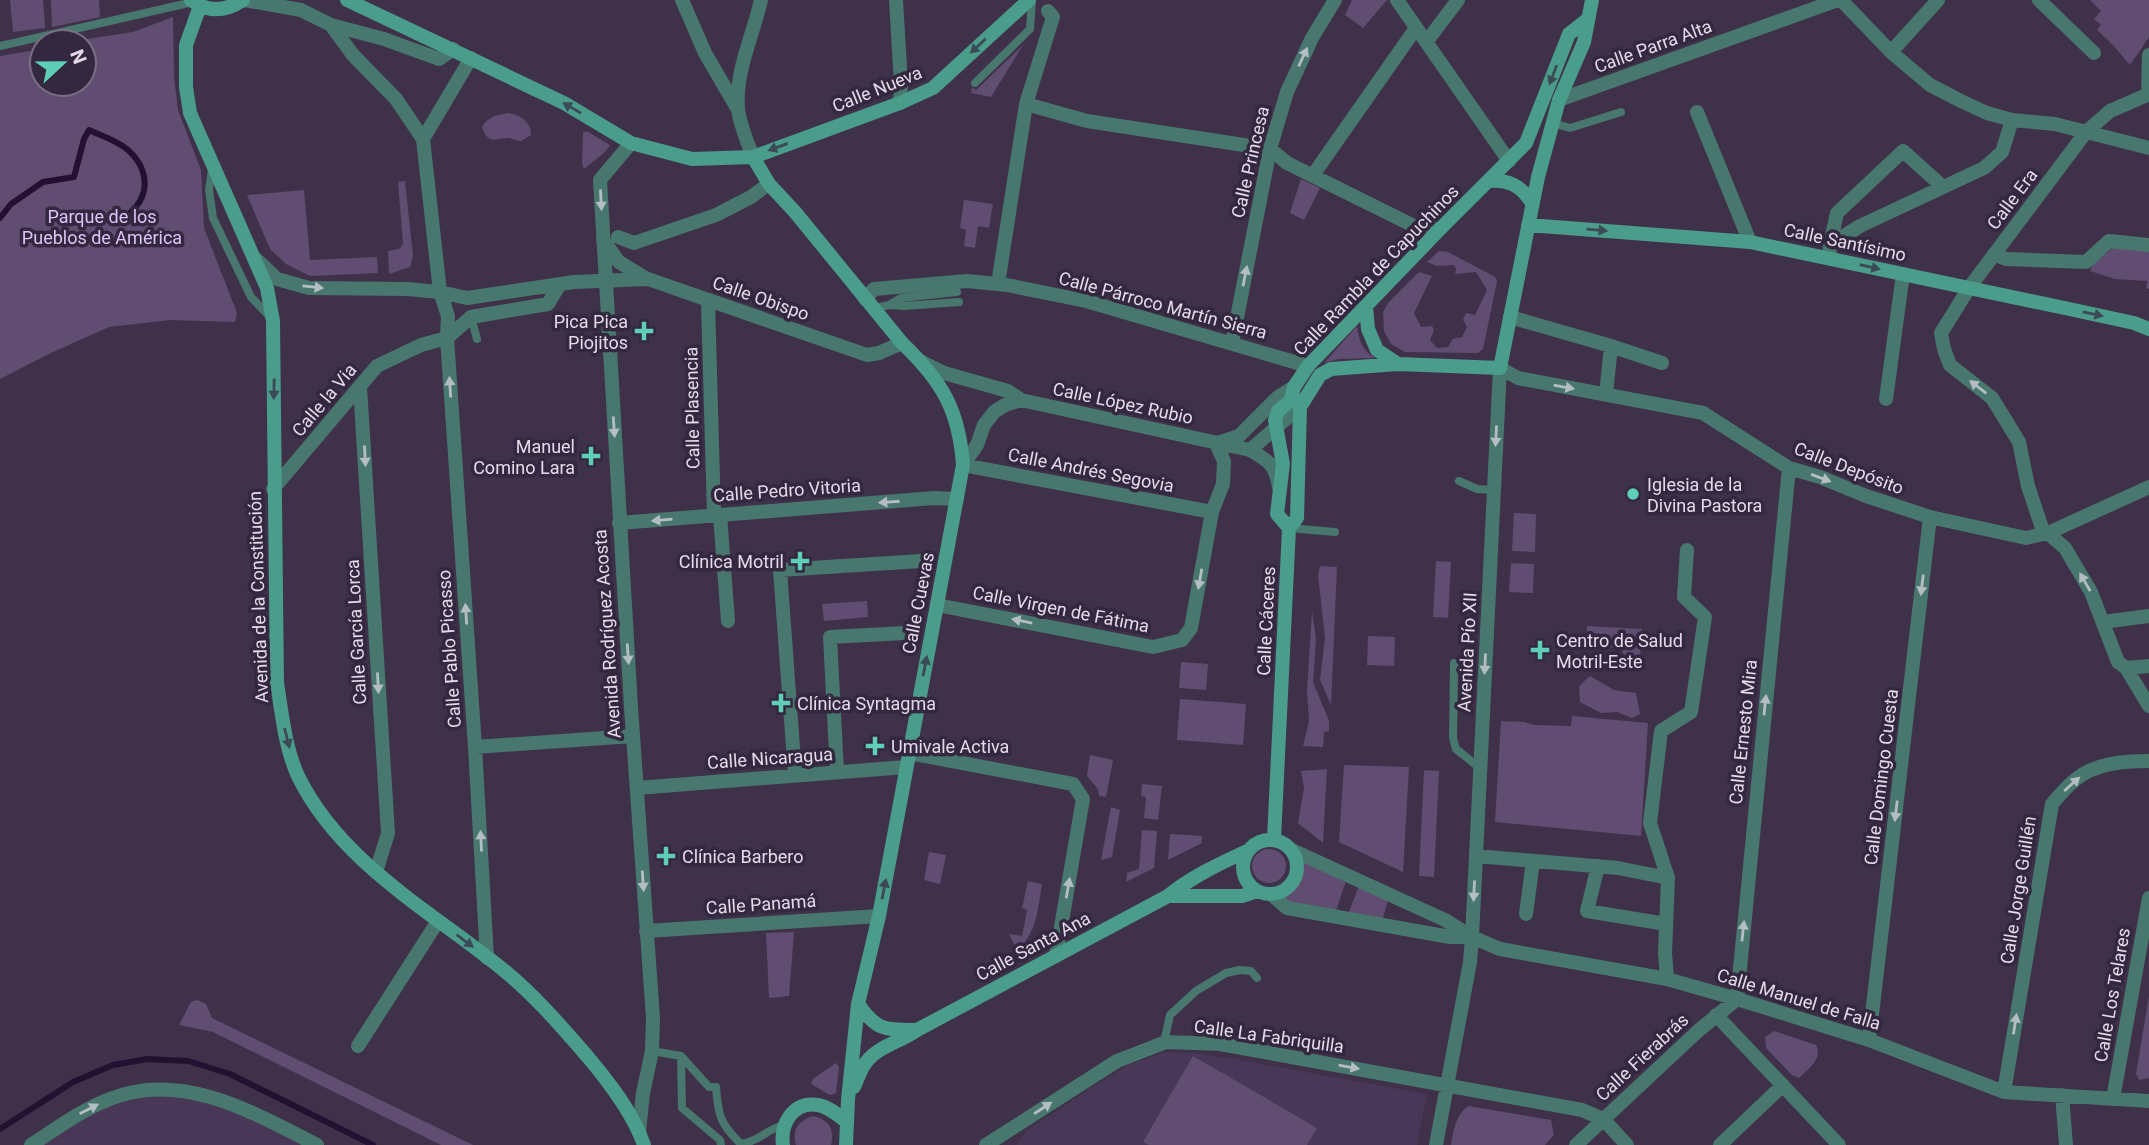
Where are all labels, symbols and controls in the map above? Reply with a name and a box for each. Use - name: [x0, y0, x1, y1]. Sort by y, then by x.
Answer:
- street label: Calle Parra Alta: [1592, 15, 1714, 77]
- north arrow: [28, 28, 98, 98]
- one-way arrow: [970, 38, 987, 54]
- text: N: [65, 46, 91, 67]
- one-way arrow: [1298, 47, 1309, 67]
- street label: Calle Nueva: [829, 62, 925, 116]
- one-way arrow: [1548, 65, 1559, 86]
- one-way arrow: [563, 102, 582, 114]
- street label: Calle Princesa: [1227, 104, 1273, 220]
- one-way arrow: [768, 142, 789, 153]
- street label: Calle Era: [1983, 165, 2041, 233]
- street label: Calle Rambla de Capuchinos: [1289, 180, 1463, 360]
- one-way arrow: [595, 189, 606, 211]
- park label: Parque de los Pueblos de América: [22, 206, 182, 248]
- street label: Calle Santísimo: [1782, 219, 1908, 265]
- one-way arrow: [1586, 225, 1608, 236]
- one-way arrow: [1859, 261, 1881, 272]
- one-way arrow: [1240, 265, 1251, 287]
- street label: Calle Párroco Martín Sierra: [1057, 267, 1269, 343]
- street label: Calle Obispo: [710, 272, 812, 324]
- one-way arrow: [303, 282, 325, 293]
- one-way arrow: [2082, 309, 2104, 320]
- place label: Pica Pica Piojitos: [554, 311, 628, 353]
- marker: Pica Pica Piojitos: [634, 321, 654, 341]
- street label: Calle Plasencia: [680, 347, 704, 469]
- street label: Calle la Via: [287, 359, 361, 441]
- one-way arrow: [444, 375, 455, 397]
- one-way arrow: [269, 378, 280, 400]
- street label: Calle López Rubio: [1051, 378, 1195, 428]
- one-way arrow: [1970, 380, 1987, 395]
- one-way arrow: [1553, 382, 1575, 393]
- one-way arrow: [608, 416, 619, 438]
- one-way arrow: [1491, 426, 1502, 448]
- place label: Manuel Comino Lara: [473, 436, 575, 478]
- street label: Calle Depósito: [1791, 437, 1907, 499]
- street label: Calle Andrés Segovia: [1006, 444, 1176, 496]
- one-way arrow: [359, 445, 370, 467]
- marker: Manuel Comino Lara: [581, 446, 601, 466]
- one-way arrow: [1810, 473, 1831, 484]
- street label: Calle Pedro Vitoria: [712, 474, 862, 506]
- place label: Iglesia de la Divina Pastora: [1647, 474, 1762, 516]
- marker: Iglesia de la Divina Pastora: [1625, 486, 1641, 502]
- street label: Avenida de la Constitución: [244, 491, 272, 703]
- one-way arrow: [878, 497, 900, 508]
- one-way arrow: [651, 515, 673, 526]
- street label: Avenida Rodríguez Acosta: [589, 529, 625, 739]
- street label: Calle Cuevas: [898, 550, 938, 656]
- place label: Clínica Motril: [679, 551, 784, 572]
- marker: Clínica Motril: [790, 551, 810, 571]
- street label: Calle García Lorca: [342, 559, 370, 705]
- street label: Calle Cáceres: [1253, 566, 1279, 676]
- one-way arrow: [1194, 568, 1205, 590]
- street label: Calle Pablo Picasso: [433, 569, 465, 729]
- one-way arrow: [2078, 572, 2091, 591]
- one-way arrow: [1916, 574, 1927, 596]
- street label: Calle Virgen de Fátima: [971, 582, 1151, 636]
- street label: Avenida Pío XII: [1453, 592, 1481, 712]
- one-way arrow: [460, 602, 471, 624]
- one-way arrow: [1011, 616, 1033, 627]
- place label: Centro de Salud Motril-Este: [1556, 630, 1683, 672]
- marker: Centro de Salud Motril-Este: [1530, 640, 1550, 660]
- one-way arrow: [622, 643, 633, 665]
- one-way arrow: [1480, 653, 1491, 675]
- one-way arrow: [920, 655, 931, 677]
- street label: Calle Ernesto Mira: [1725, 659, 1761, 805]
- one-way arrow: [373, 672, 384, 694]
- street label: Calle Domingo Cuesta: [1860, 688, 1902, 866]
- marker: Clínica Syntagma: [771, 693, 791, 713]
- place label: Clínica Syntagma: [797, 693, 936, 714]
- one-way arrow: [1760, 693, 1771, 715]
- one-way arrow: [282, 727, 293, 749]
- marker: Umivale Activa: [865, 736, 885, 756]
- place label: Umivale Activa: [891, 736, 1009, 757]
- street label: Calle Nicaragua: [706, 743, 834, 773]
- one-way arrow: [2063, 776, 2081, 792]
- one-way arrow: [1890, 800, 1901, 822]
- street label: Calle Jorge Guillén: [1996, 815, 2040, 965]
- one-way arrow: [475, 829, 486, 851]
- marker: Clínica Barbero: [656, 846, 676, 866]
- place label: Clínica Barbero: [682, 846, 804, 867]
- one-way arrow: [638, 870, 649, 892]
- one-way arrow: [1063, 877, 1074, 899]
- one-way arrow: [878, 878, 889, 900]
- one-way arrow: [1469, 880, 1480, 902]
- street label: Calle Panamá: [705, 890, 817, 918]
- street label: Calle Santa Ana: [972, 907, 1094, 985]
- one-way arrow: [1738, 920, 1749, 942]
- street label: Calle Los Telares: [2090, 926, 2134, 1064]
- one-way arrow: [455, 933, 473, 948]
- street label: Calle Manuel de Falla: [1715, 964, 1883, 1034]
- street label: Calle Fierabrás: [1591, 1009, 1693, 1105]
- one-way arrow: [2010, 1013, 2021, 1035]
- street label: Calle La Fabriquilla: [1193, 1015, 1345, 1057]
- one-way arrow: [1338, 1062, 1360, 1073]
- one-way arrow: [1034, 1101, 1052, 1115]
- one-way arrow: [79, 1103, 99, 1115]

